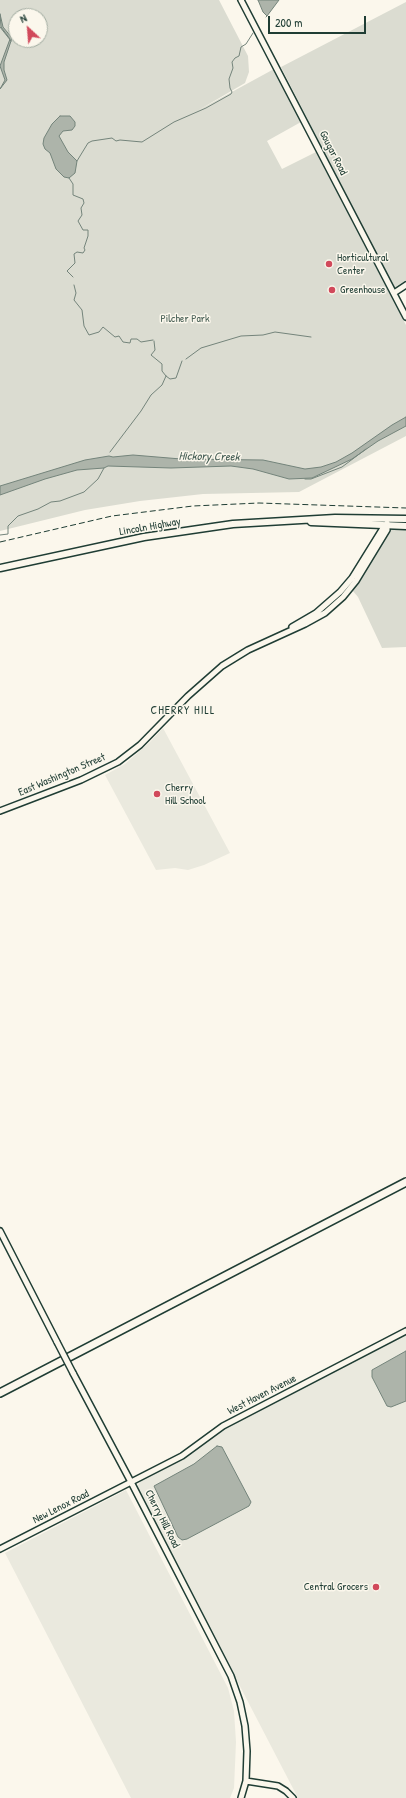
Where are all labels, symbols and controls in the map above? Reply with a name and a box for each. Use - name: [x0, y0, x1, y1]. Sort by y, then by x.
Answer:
- north arrow: [8, 8, 48, 48]
- scale bar: [270, 8, 368, 34]
- text: N: [17, 11, 29, 26]
- text: 200 m: [275, 14, 302, 31]
- street label: Gougar Road: [316, 129, 350, 177]
- place label: Horticultural Center: [337, 251, 388, 277]
- marker: Horticultural Center: [324, 259, 334, 269]
- place label: Greenhouse: [340, 283, 385, 297]
- marker: Greenhouse: [327, 285, 337, 295]
- park label: Pilcher Park: [160, 312, 210, 326]
- water label: Hickory Creek: [178, 449, 240, 465]
- street label: Lincoln Highway: [118, 515, 182, 539]
- district label: CHERRY HILL: [151, 704, 215, 718]
- street label: East Washington Street: [16, 751, 108, 799]
- place label: Cherry Hill School: [165, 781, 206, 807]
- marker: Cherry Hill School: [152, 789, 162, 799]
- street label: West Haven Avenue: [225, 1372, 299, 1418]
- street label: New Lenox Road: [31, 1487, 91, 1527]
- street label: Cherry Hill Road: [142, 1488, 182, 1550]
- place label: Central Grocers: [304, 1580, 368, 1594]
- marker: Central Grocers: [371, 1582, 381, 1592]

